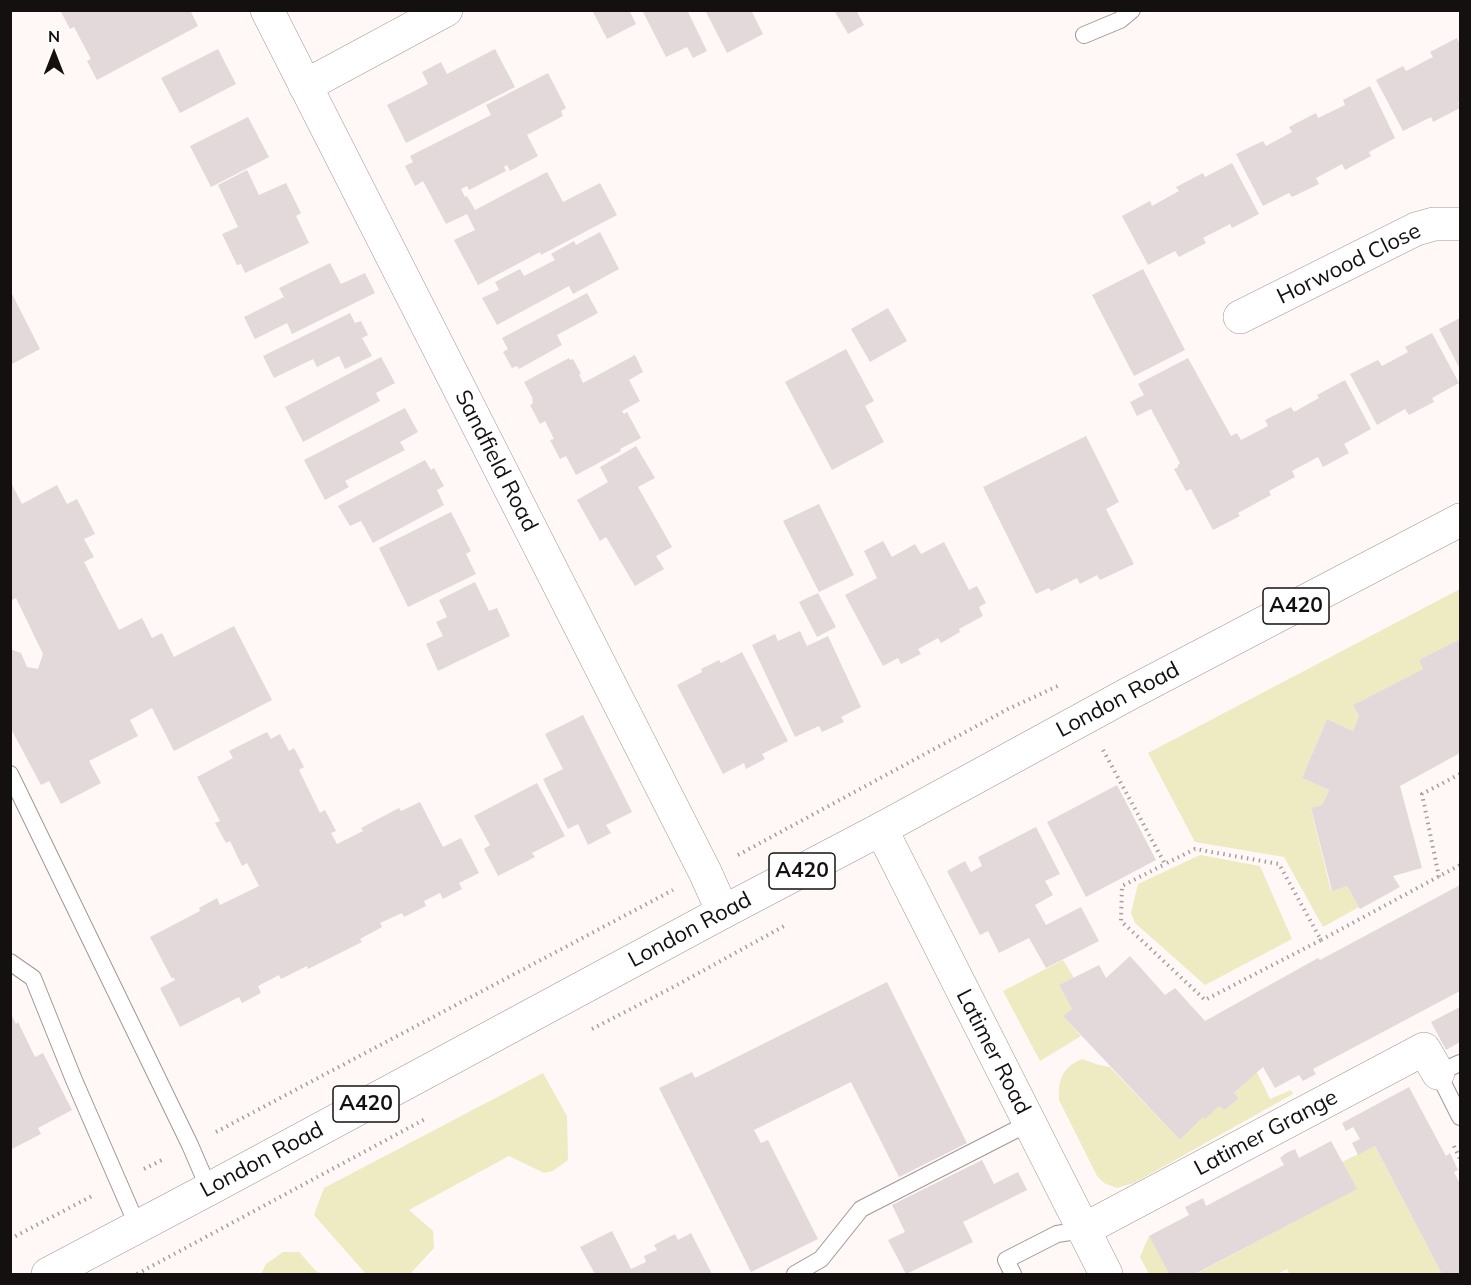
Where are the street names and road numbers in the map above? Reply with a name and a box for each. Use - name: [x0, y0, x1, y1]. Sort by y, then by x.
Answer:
- street label: Horwood Close: [1273, 218, 1425, 310]
- street label: Sandfield Road: [449, 386, 543, 536]
- road number: A420: [1263, 588, 1329, 624]
- street label: London Road: [1052, 656, 1184, 744]
- road number: A420: [769, 853, 835, 889]
- street label: London Road: [624, 886, 756, 974]
- street label: Latimer Road: [950, 985, 1036, 1119]
- street label: Latimer Grange: [1190, 1084, 1342, 1182]
- road number: A420: [333, 1086, 399, 1122]
- street label: London Road: [196, 1116, 328, 1204]

